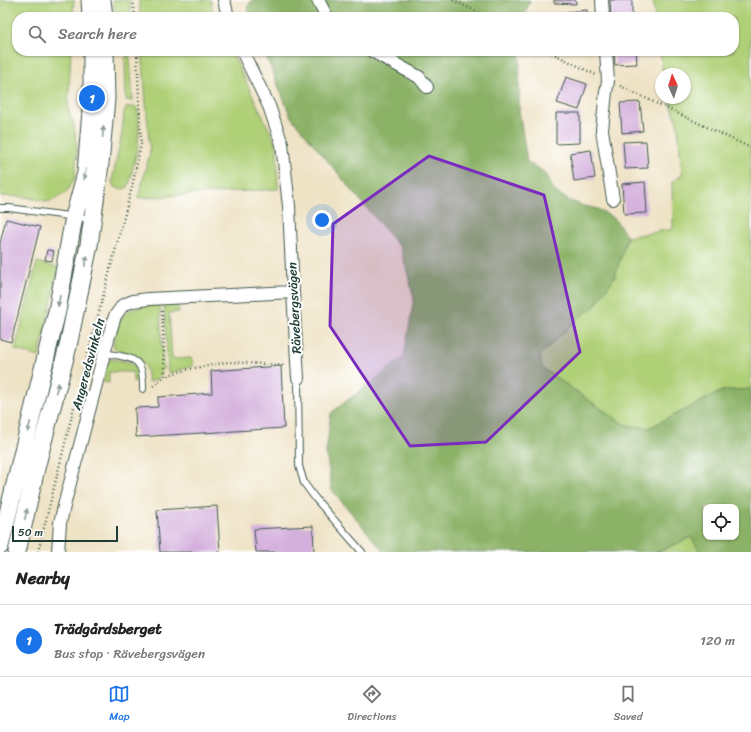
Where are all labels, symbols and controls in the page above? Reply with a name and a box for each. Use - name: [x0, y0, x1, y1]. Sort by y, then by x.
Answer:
- search box: [12, 12, 739, 56]
- text: Search here: [58, 21, 137, 47]
- icon: search: [26, 23, 48, 45]
- north arrow: [655, 68, 691, 104]
- pin: 1: [79, 83, 105, 113]
- one-way arrow: [99, 126, 106, 138]
- one-way arrow: [82, 167, 88, 180]
- your location: [312, 210, 332, 230]
- one-way arrow: [83, 255, 89, 267]
- street label: Rävebergsvägen: [280, 262, 308, 354]
- one-way arrow: [56, 295, 62, 307]
- street label: Angeredsvinkeln: [64, 315, 111, 414]
- one-way arrow: [54, 382, 60, 394]
- one-way arrow: [25, 421, 31, 433]
- map controls: [703, 504, 739, 540]
- button: locate: [703, 504, 739, 540]
- one-way arrow: [23, 508, 29, 520]
- text: 50 m: [18, 523, 43, 542]
- scale bar: [12, 524, 118, 543]
- text: Nearby: [16, 563, 70, 593]
- text: Trädgårdsberget: [54, 616, 162, 642]
- text: 1: [26, 629, 32, 652]
- text: 120 m: [700, 629, 735, 652]
- text: Bus stop · Rävebergsvägen: [54, 642, 205, 665]
- tab: Map: [108, 683, 130, 726]
- tab: Directions: [347, 683, 397, 726]
- tab: Saved: [614, 683, 643, 726]

